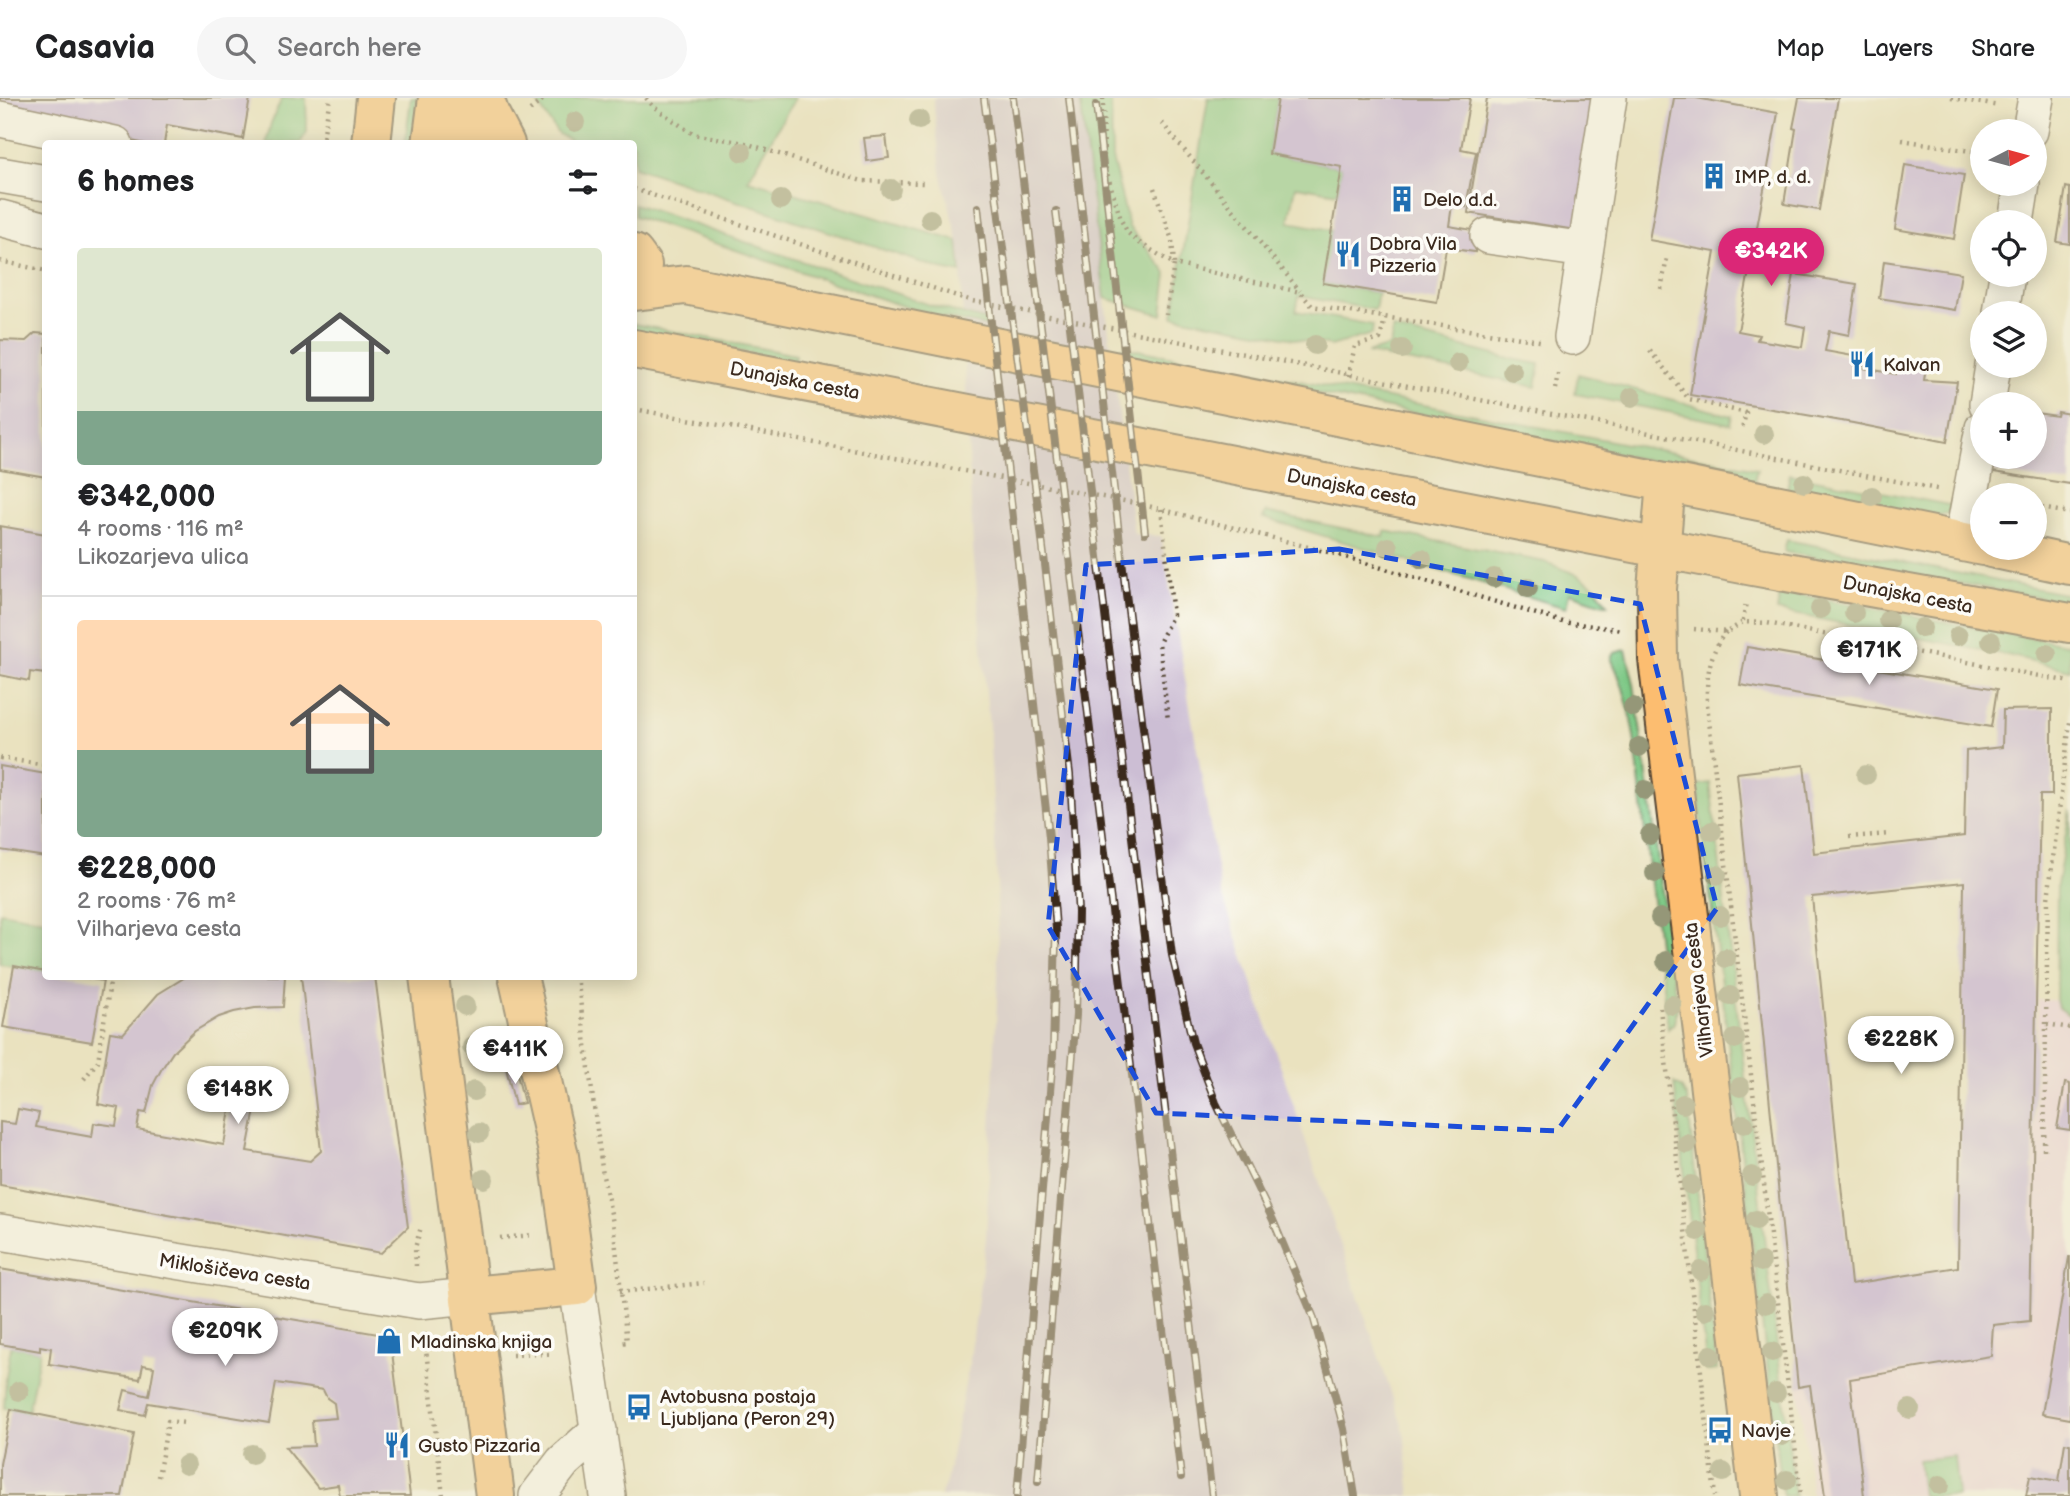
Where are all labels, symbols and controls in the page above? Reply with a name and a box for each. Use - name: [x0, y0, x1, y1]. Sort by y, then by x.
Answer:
- search box: [197, 17, 687, 80]
- text: Casavia: [35, 28, 155, 68]
- icon: search: [221, 29, 259, 67]
- text: Search here: [277, 33, 421, 64]
- text: Map: [1776, 34, 1824, 63]
- text: Layers: [1862, 34, 1933, 63]
- text: Share: [1971, 34, 2035, 63]
- north arrow: [1970, 119, 2048, 196]
- map controls: [1970, 119, 2047, 560]
- building icon: IMP, d. d.: [1699, 161, 1729, 191]
- icon: filters: [564, 163, 602, 201]
- text: 6 homes: [77, 164, 194, 200]
- place label: IMP, d. d.: [1735, 166, 1811, 189]
- building icon: Delo d.d.: [1387, 184, 1417, 214]
- place label: Delo d.d.: [1423, 189, 1497, 212]
- button: locate: [1970, 210, 2047, 287]
- pin: €342K: [1722, 228, 1820, 288]
- place label: Dobra Vila Pizzeria: [1369, 233, 1457, 278]
- text: €342K: [1734, 237, 1808, 265]
- restaurant icon: Dobra Vila Pizzeria: [1333, 239, 1363, 269]
- icon: home: [277, 294, 403, 420]
- button: layers: [1970, 301, 2047, 378]
- restaurant icon: Kalvan: [1847, 349, 1877, 379]
- place label: Kalvan: [1883, 354, 1940, 377]
- street label: Dunajska cesta: [728, 358, 861, 405]
- button: +: [1970, 392, 2047, 469]
- street label: Dunajska cesta: [1285, 465, 1418, 512]
- text: €342,000: [77, 479, 216, 515]
- button: −: [1970, 483, 2047, 560]
- text: 4 rooms · 116 m²: [77, 515, 244, 543]
- text: Likozarjeva ulica: [77, 543, 249, 571]
- street label: Dunajska cesta: [1841, 572, 1974, 619]
- pin: €171K: [1820, 628, 1918, 687]
- text: €171K: [1836, 636, 1902, 664]
- icon: home: [277, 666, 403, 792]
- text: €228,000: [77, 851, 216, 887]
- text: 2 rooms · 76 m²: [77, 887, 236, 915]
- text: Vilharjeva cesta: [77, 915, 241, 943]
- street label: Vilharjeva cesta: [1680, 921, 1719, 1059]
- pin: €228K: [1852, 1016, 1950, 1076]
- text: €228K: [1864, 1025, 1938, 1053]
- pin: €411K: [466, 1026, 564, 1086]
- text: €411K: [482, 1035, 548, 1063]
- pin: €148K: [189, 1066, 287, 1126]
- text: €148K: [203, 1075, 273, 1103]
- street label: Miklošičeva cesta: [157, 1249, 312, 1296]
- pin: €209K: [176, 1308, 274, 1368]
- text: €209K: [188, 1317, 262, 1345]
- shop icon: Mladinska knjiga: [374, 1326, 404, 1356]
- place label: Mladinska knjiga: [410, 1331, 552, 1354]
- place label: Avtobusna postaja Ljubljana (Peron 29): [660, 1386, 835, 1431]
- bus stop icon: Avtobusna postaja Ljubljana (Peron 29): [624, 1392, 654, 1422]
- bus stop icon: Navje: [1705, 1415, 1735, 1445]
- place label: Navje: [1741, 1420, 1791, 1443]
- restaurant icon: Gusto Pizzaria: [382, 1430, 412, 1460]
- place label: Gusto Pizzaria: [418, 1435, 541, 1458]

